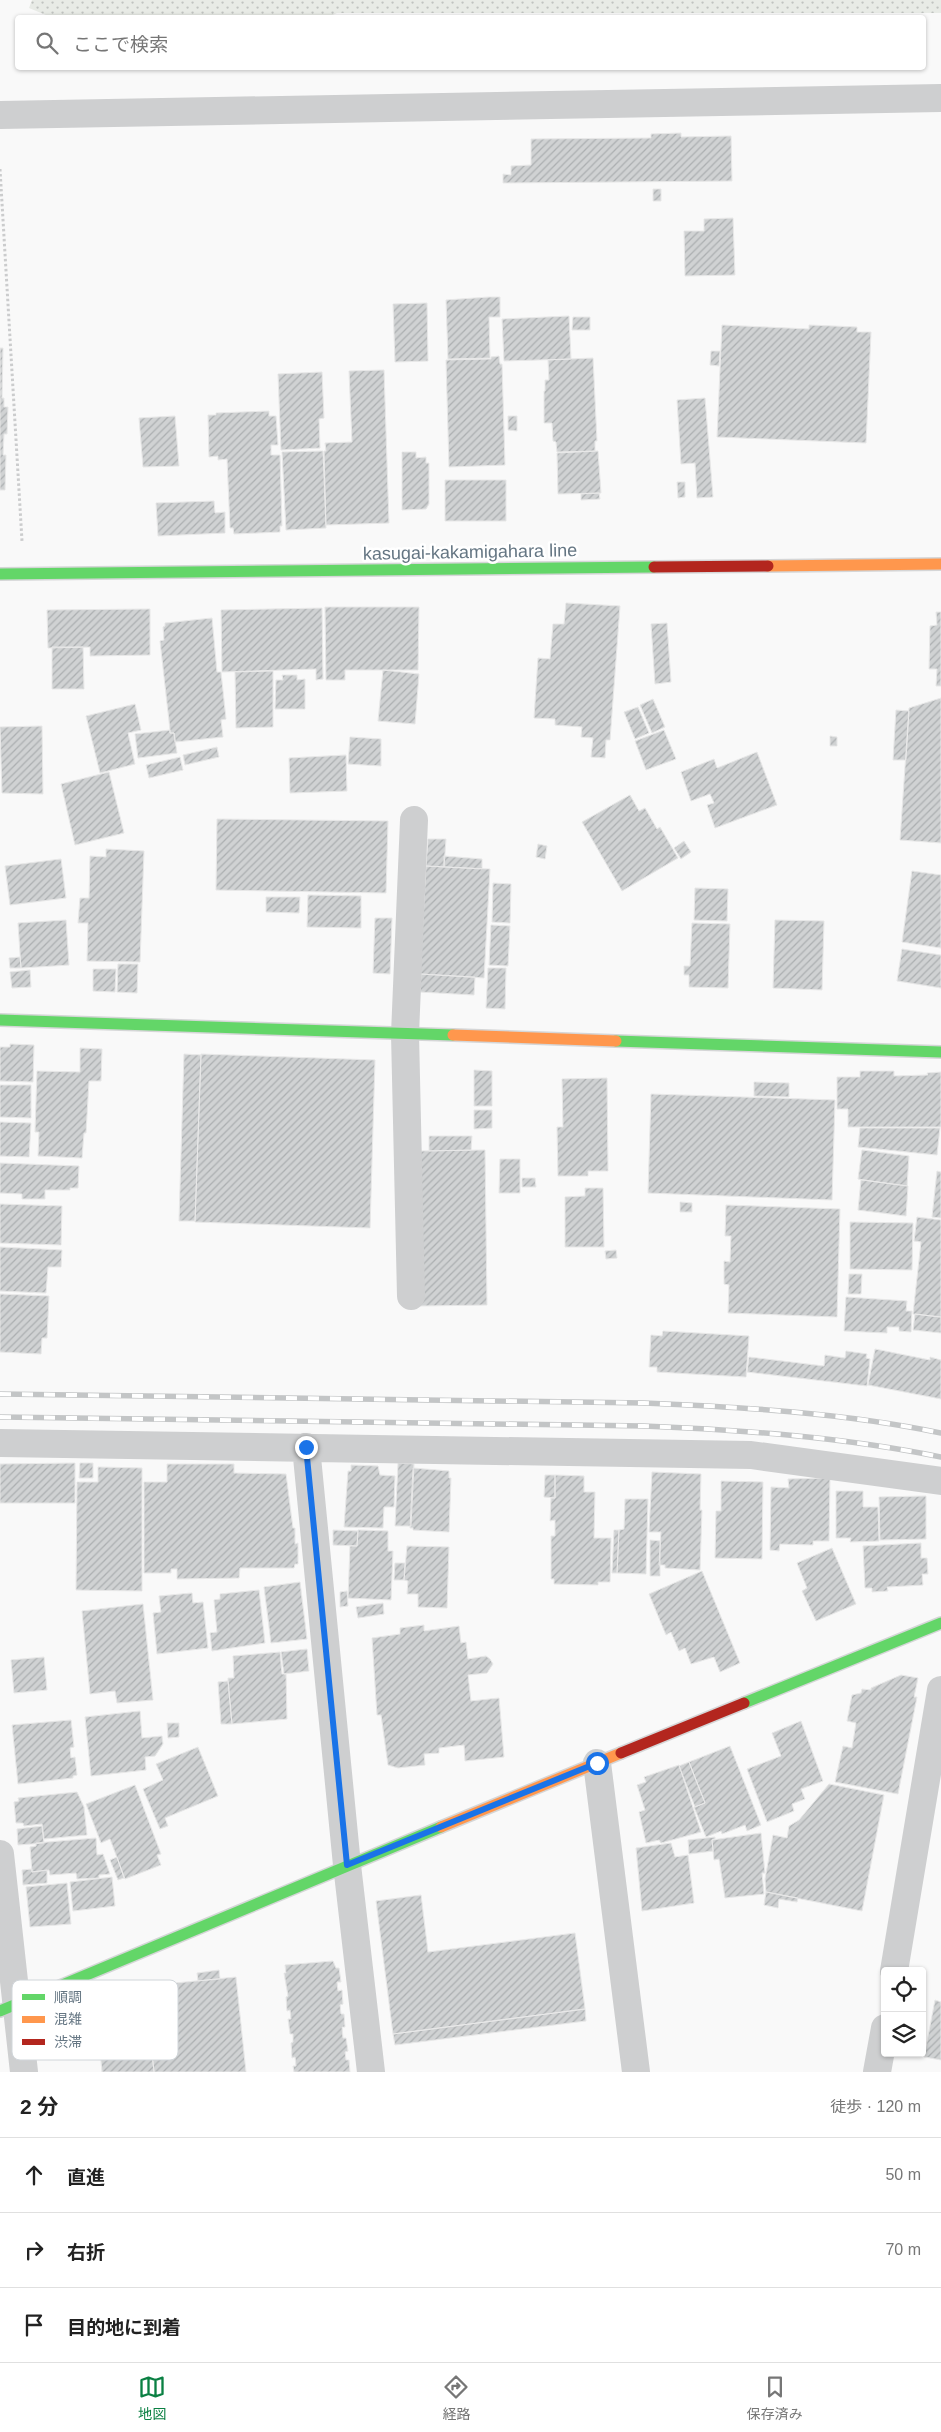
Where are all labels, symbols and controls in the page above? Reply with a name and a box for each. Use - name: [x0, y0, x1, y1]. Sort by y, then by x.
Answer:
- search box: [15, 15, 926, 70]
- icon: search: [33, 29, 61, 57]
- text: ここで検索: [73, 34, 168, 55]
- street label: kasugai-kakamigahara line: [363, 540, 577, 564]
- route end: [295, 1436, 318, 1459]
- route start: [586, 1752, 609, 1775]
- map controls: [881, 1967, 926, 2057]
- button: locate: [881, 1967, 926, 2012]
- legend: [12, 1980, 178, 2060]
- text: 順調: [54, 1989, 82, 2005]
- text: 混雑: [54, 2011, 82, 2027]
- button: layers: [881, 2012, 926, 2057]
- text: 渋滞: [54, 2034, 82, 2050]
- text: 2 分: [20, 2095, 59, 2118]
- text: 徒歩 · 120 m: [830, 2098, 921, 2115]
- icon: ahead: [20, 2161, 48, 2189]
- text: 50 m: [885, 2166, 921, 2183]
- text: 直進: [67, 2167, 105, 2188]
- icon: right: [20, 2236, 48, 2264]
- text: 70 m: [885, 2241, 921, 2258]
- text: 右折: [67, 2242, 105, 2263]
- icon: arrive: [20, 2311, 48, 2339]
- text: 目的地に到着: [67, 2317, 181, 2338]
- tab: 地図: [138, 2373, 166, 2423]
- tab: 経路: [442, 2373, 470, 2423]
- tab: 保存済み: [747, 2373, 803, 2423]

